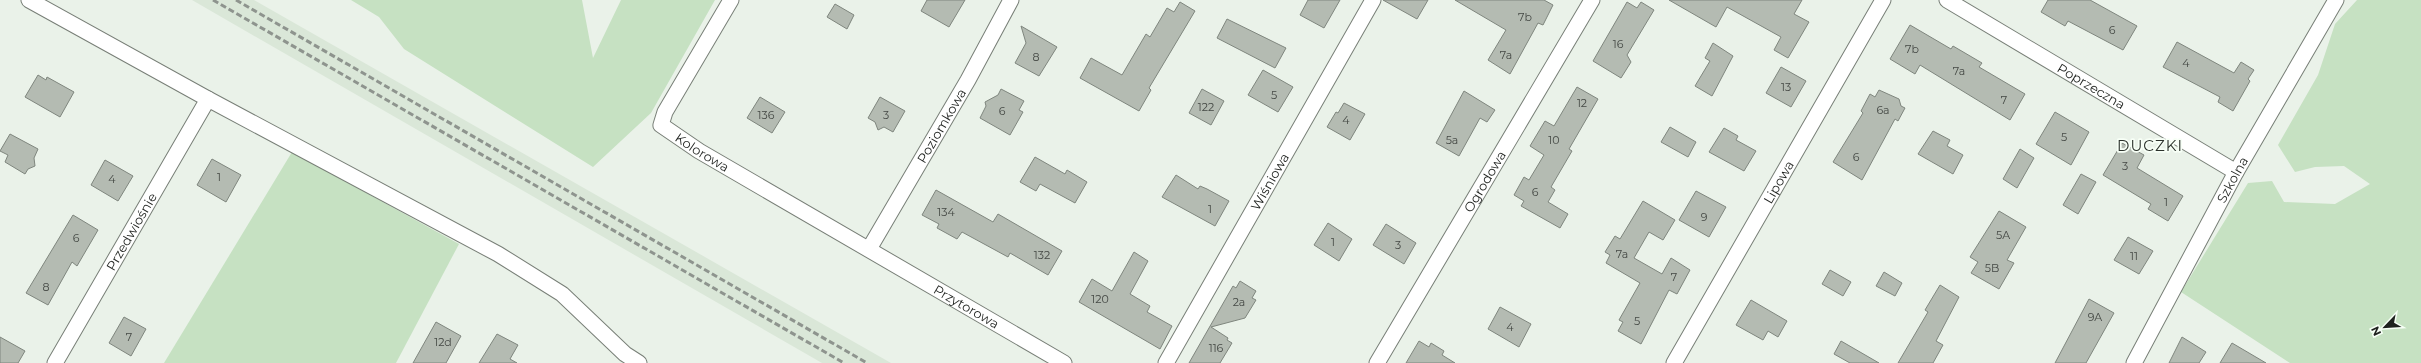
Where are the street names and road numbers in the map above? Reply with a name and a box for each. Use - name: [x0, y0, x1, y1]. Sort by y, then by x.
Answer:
- street label: Poprzeczna: [2055, 60, 2128, 112]
- street label: Poziomkowa: [913, 85, 969, 166]
- street label: Kolorowa: [672, 129, 732, 175]
- street label: Ogrodowa: [1460, 148, 1509, 215]
- street label: Wiśniowa: [1247, 150, 1292, 213]
- street label: Szkolna: [2213, 154, 2251, 205]
- street label: Lipowa: [1760, 158, 1797, 206]
- street label: Przedwiośnie: [102, 190, 160, 273]
- street label: Przytorowa: [931, 281, 1002, 332]

